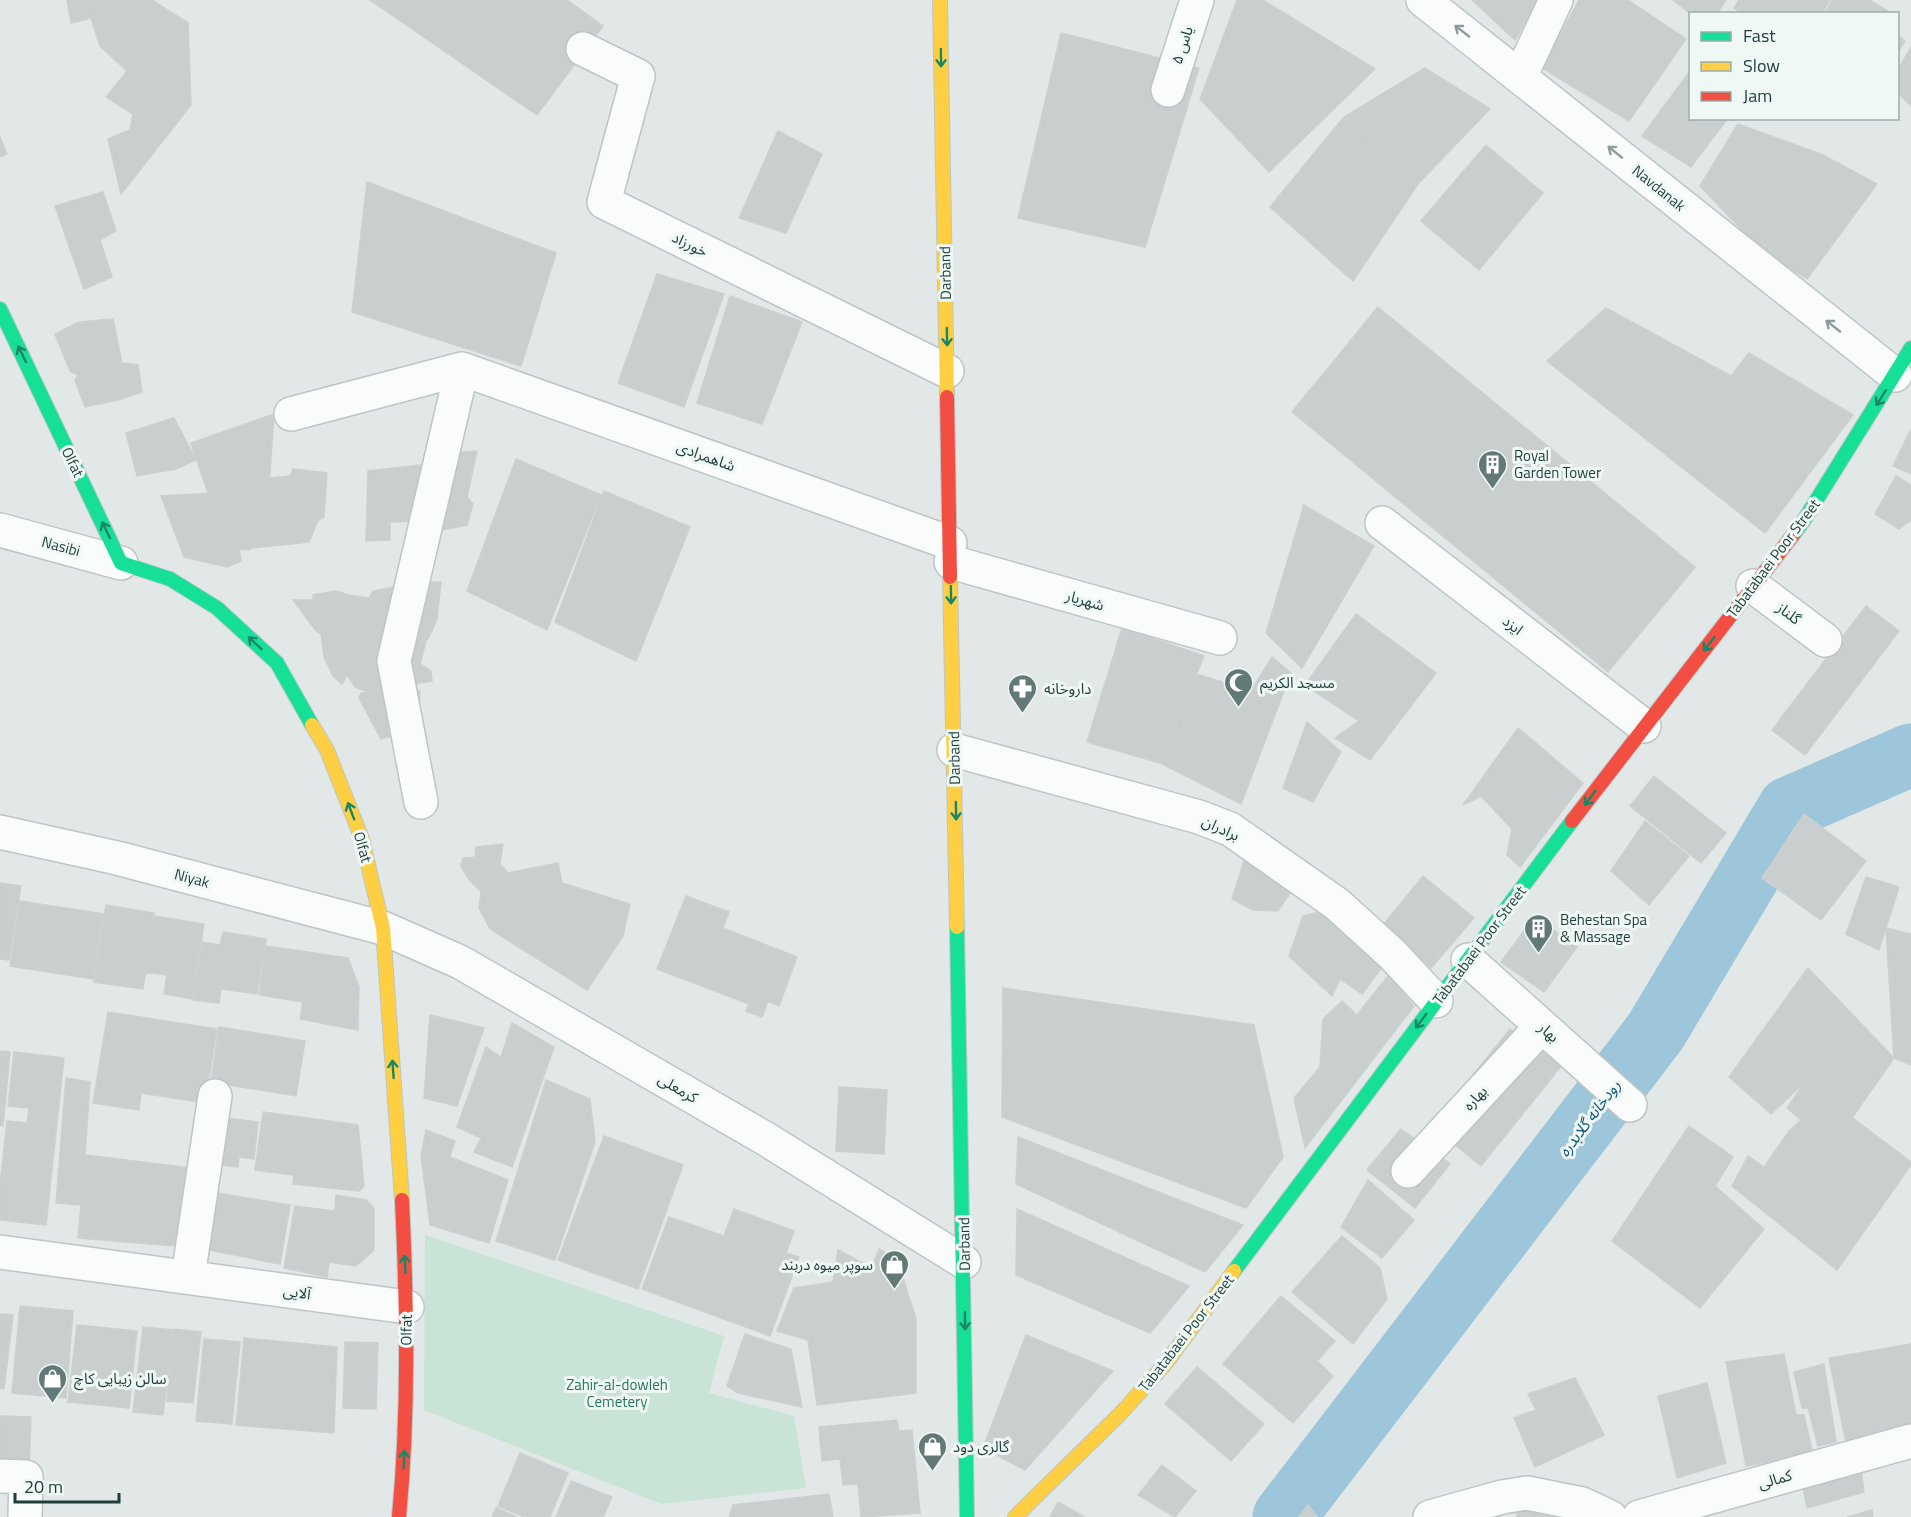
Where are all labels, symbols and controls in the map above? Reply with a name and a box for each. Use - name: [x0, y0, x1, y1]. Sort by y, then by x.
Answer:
- legend: [1689, 12, 1899, 120]
- text: Fast: [1743, 22, 1776, 49]
- street label: یاس ۵: [1165, 23, 1199, 67]
- one-way arrow: [1454, 24, 1470, 37]
- one-way arrow: [936, 48, 947, 68]
- text: Slow: [1743, 52, 1780, 79]
- text: Jam: [1743, 82, 1772, 109]
- one-way arrow: [1607, 146, 1623, 159]
- street label: Navdanak: [1627, 159, 1691, 217]
- street label: خورزاد: [668, 225, 712, 263]
- street label: Darband: [933, 246, 957, 300]
- one-way arrow: [1825, 319, 1841, 332]
- one-way arrow: [941, 327, 952, 347]
- one-way arrow: [15, 346, 27, 364]
- one-way arrow: [1874, 389, 1886, 406]
- street label: شاهمرادی: [673, 435, 739, 477]
- street label: Olfat: [56, 443, 90, 482]
- place label: Royal Garden Tower: [1514, 444, 1601, 484]
- building icon: Royal Garden Tower: [1477, 448, 1509, 490]
- street label: Tabatabaei Poor Street: [1721, 493, 1826, 622]
- one-way arrow: [99, 522, 111, 540]
- street label: Nasibi: [39, 530, 83, 562]
- street label: شهریار: [1062, 583, 1107, 617]
- one-way arrow: [946, 585, 957, 605]
- street label: گلناز: [1771, 595, 1807, 630]
- street label: ایزد: [1498, 610, 1528, 640]
- one-way arrow: [1702, 635, 1715, 651]
- one-way arrow: [248, 636, 263, 650]
- mosque icon: مسجد الکریم: [1223, 666, 1255, 708]
- place label: مسجد الکریم: [1260, 671, 1335, 694]
- pharmacy icon: داروخانه: [1007, 672, 1039, 714]
- place label: داروخانه: [1044, 677, 1091, 700]
- street label: Darband: [942, 731, 966, 785]
- one-way arrow: [1584, 790, 1596, 806]
- one-way arrow: [950, 801, 961, 821]
- one-way arrow: [345, 802, 356, 821]
- street label: برادران: [1198, 809, 1244, 847]
- street label: Olfat: [348, 829, 379, 866]
- street label: Niyak: [172, 862, 212, 894]
- street label: Tabatabaei Poor Street: [1427, 880, 1532, 1009]
- place label: Behestan Spa & Massage: [1560, 908, 1648, 948]
- building icon: Behestan Spa & Massage: [1523, 912, 1555, 954]
- one-way arrow: [1415, 1012, 1428, 1028]
- street label: بهار: [1533, 1016, 1565, 1048]
- one-way arrow: [388, 1060, 399, 1080]
- street label: کرمعلی: [654, 1067, 703, 1109]
- water label: رودخانه گلابدره: [1552, 1074, 1626, 1162]
- street label: بهاره: [1457, 1080, 1493, 1116]
- street label: Darband: [952, 1217, 976, 1271]
- shop icon: سوپر میوه دربند: [878, 1248, 910, 1290]
- place label: سوپر میوه دربند: [781, 1253, 873, 1276]
- one-way arrow: [399, 1254, 410, 1274]
- street label: Tabatabaei Poor Street: [1133, 1269, 1240, 1397]
- street label: آلایی: [282, 1279, 313, 1305]
- one-way arrow: [959, 1310, 971, 1330]
- street label: Olfat: [394, 1314, 418, 1346]
- shop icon: سالن زیبایی کاچ: [37, 1362, 69, 1404]
- place label: سالن زیبایی کاچ: [74, 1367, 167, 1391]
- park label: Zahir-al-dowleh Cemetery: [566, 1373, 668, 1413]
- shop icon: گالری دود: [916, 1430, 948, 1472]
- place label: گالری دود: [953, 1435, 1010, 1458]
- one-way arrow: [398, 1449, 409, 1469]
- street label: کمالی: [1755, 1463, 1795, 1495]
- scale bar: [15, 1466, 118, 1504]
- text: 20 m: [24, 1473, 63, 1500]

